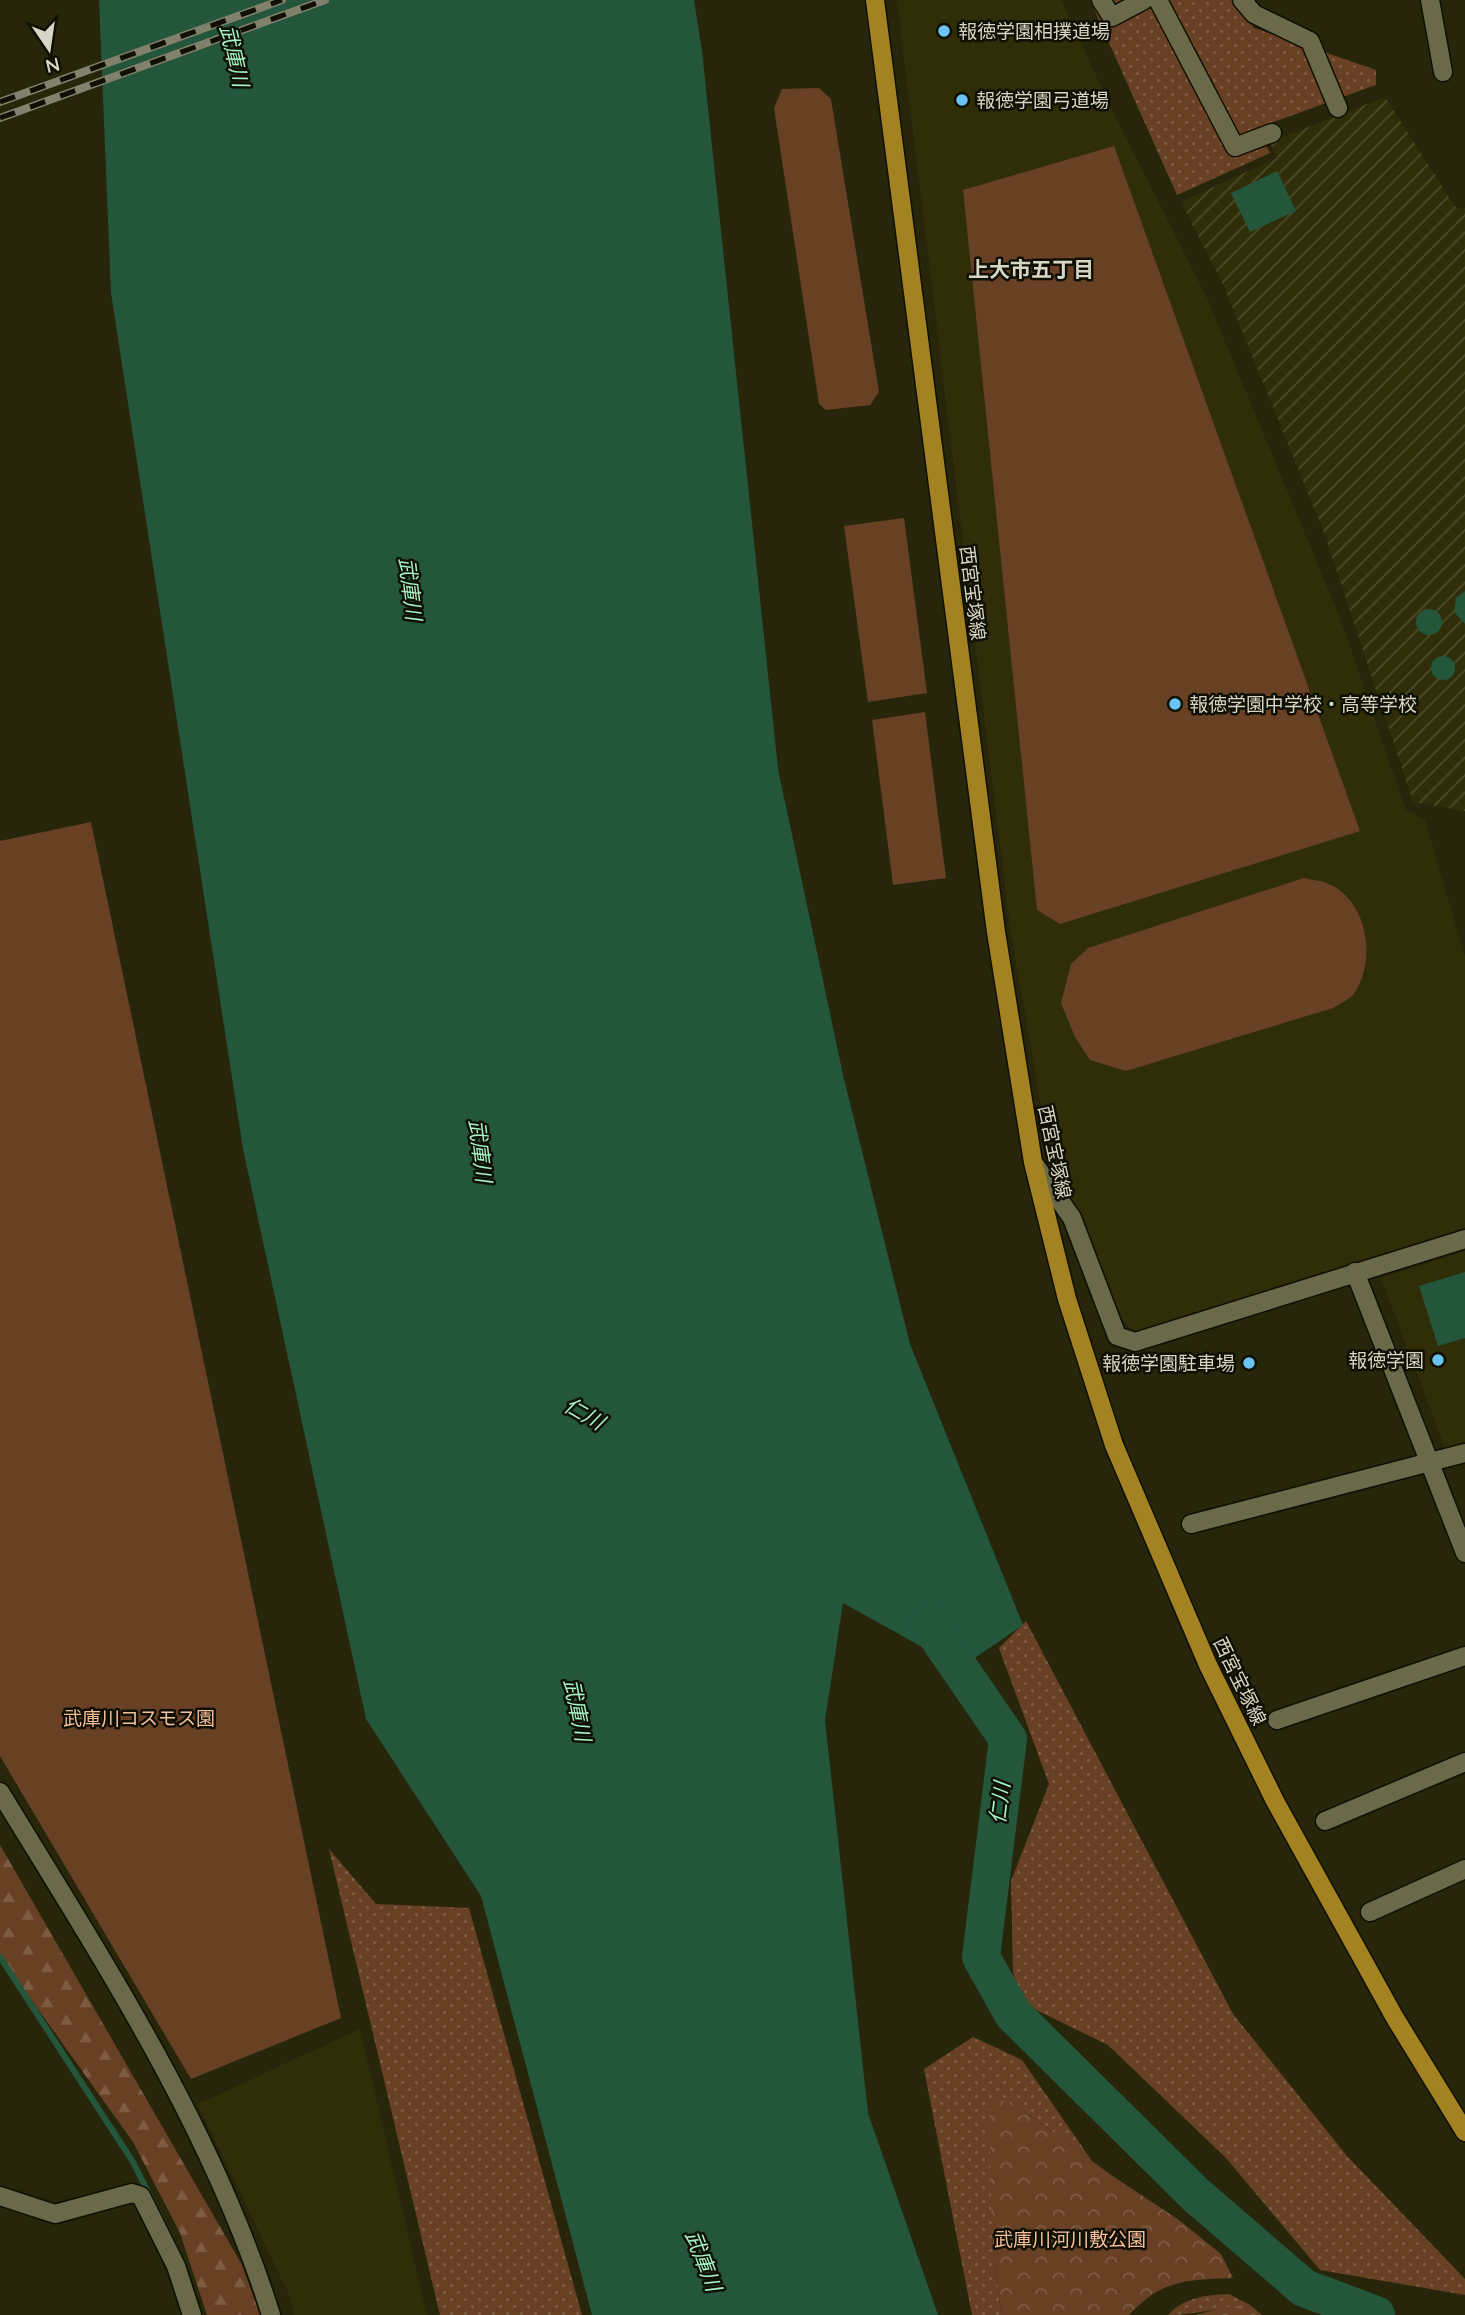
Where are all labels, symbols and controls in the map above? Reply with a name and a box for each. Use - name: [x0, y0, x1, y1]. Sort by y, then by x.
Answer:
- north arrow: [14, 14, 84, 84]
- place label: 報徳学園相撲道場: [958, 19, 1110, 43]
- water label: 武庫川: [215, 22, 255, 91]
- marker: 報徳学園相撲道場: [936, 23, 952, 39]
- text: N: [43, 52, 62, 79]
- place label: 報徳学園弓道場: [976, 88, 1109, 112]
- marker: 報徳学園弓道場: [954, 92, 970, 108]
- district label: 上大市五丁目: [968, 256, 1094, 282]
- street label: 西宮宝塚線: [955, 544, 991, 642]
- water label: 武庫川: [394, 556, 428, 624]
- place label: 報徳学園中学校・高等学校: [1189, 692, 1417, 716]
- marker: 報徳学園中学校・高等学校: [1167, 696, 1183, 712]
- street label: 西宮宝塚線: [1033, 1103, 1077, 1201]
- water label: 武庫川: [464, 1118, 498, 1186]
- place label: 報徳学園: [1348, 1348, 1424, 1372]
- place label: 報徳学園駐車場: [1102, 1351, 1235, 1375]
- marker: 報徳学園: [1430, 1352, 1446, 1368]
- marker: 報徳学園駐車場: [1241, 1355, 1257, 1371]
- water label: 仁川: [560, 1391, 611, 1436]
- street label: 西宮宝塚線: [1208, 1633, 1272, 1729]
- water label: 武庫川: [559, 1676, 597, 1745]
- park label: 武庫川コスモス園: [63, 1706, 215, 1730]
- water label: 仁川: [984, 1778, 1015, 1825]
- water label: 武庫川: [681, 2227, 728, 2297]
- park label: 武庫川河川敷公園: [994, 2227, 1146, 2251]

